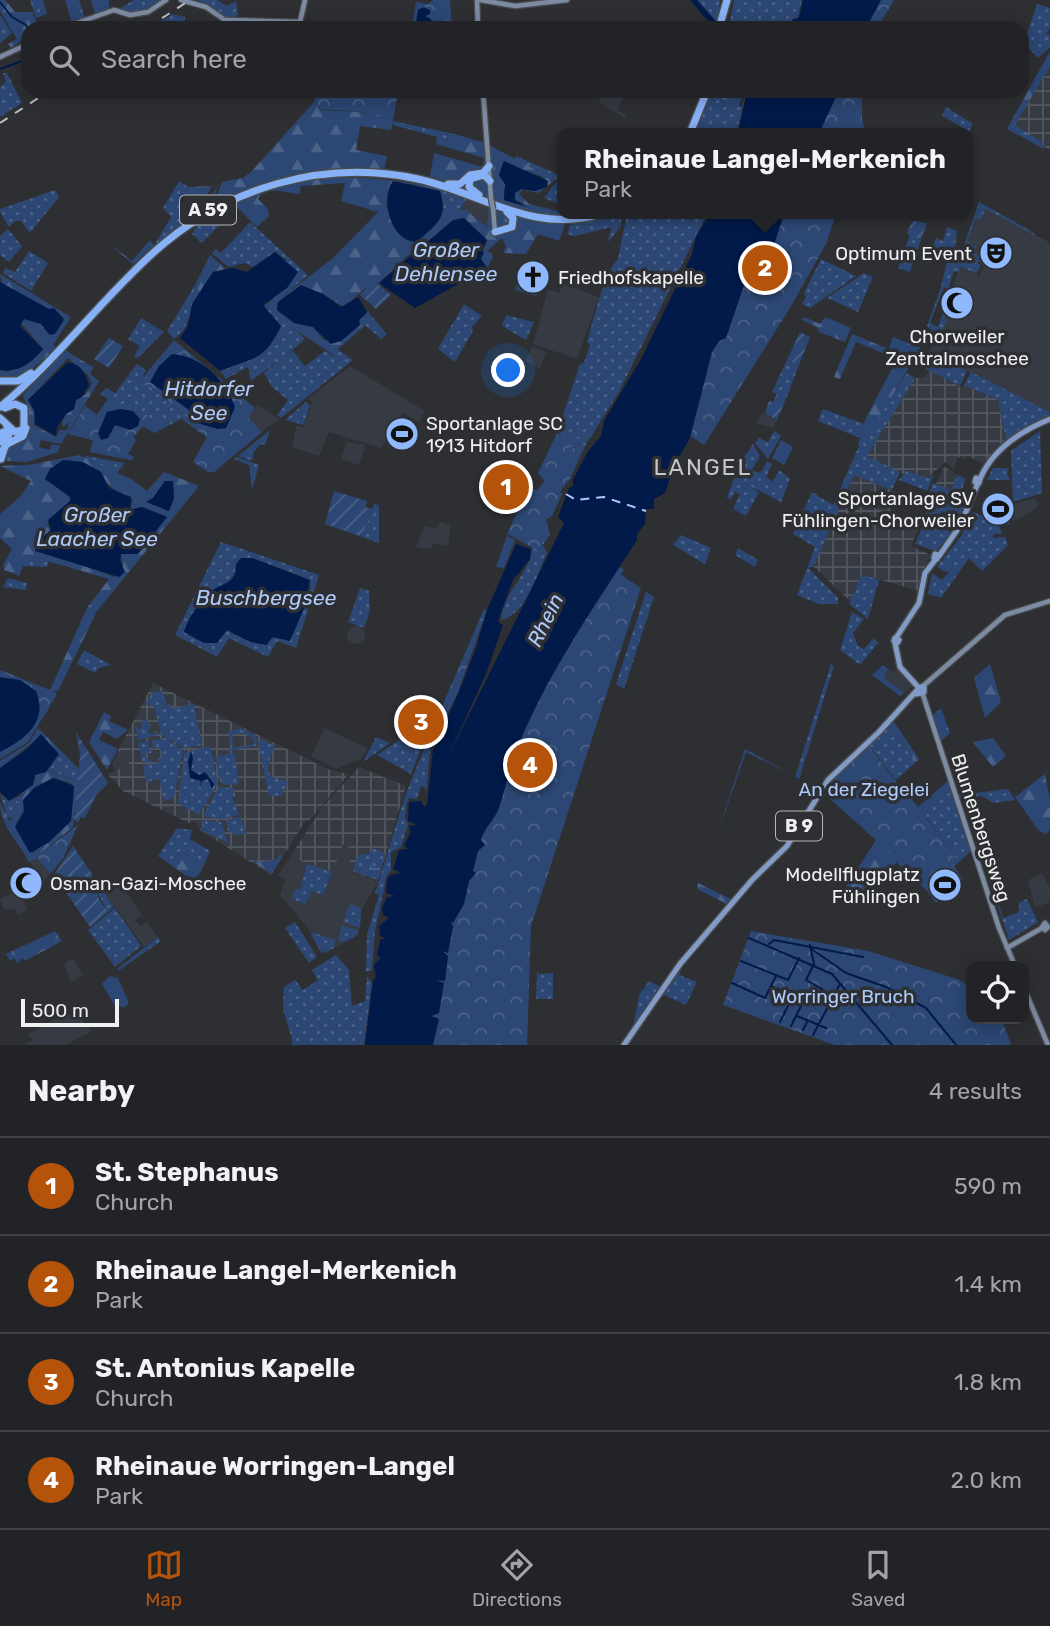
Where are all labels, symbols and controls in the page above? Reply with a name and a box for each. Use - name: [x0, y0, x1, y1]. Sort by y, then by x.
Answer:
- search box: [21, 21, 1029, 98]
- icon: search: [45, 41, 83, 79]
- text: Search here: [101, 44, 247, 75]
- popup: [557, 128, 973, 219]
- text: Rheinaue Langel-Merkenich: [584, 144, 946, 175]
- text: Park: [584, 175, 632, 203]
- road number: A 59: [180, 196, 236, 224]
- theatre icon: Optimum Event: [977, 234, 1015, 272]
- water label: Großer Dehlensee: [395, 237, 498, 286]
- pin: 2: [742, 242, 788, 294]
- place label: Optimum Event: [835, 242, 973, 265]
- church icon: Friedhofskapelle: [514, 258, 552, 296]
- place label: Friedhofskapelle: [558, 266, 704, 289]
- mosque icon: Chorweiler Zentralmoschee: [938, 284, 976, 322]
- place label: Chorweiler Zentralmoschee: [885, 325, 1029, 370]
- your location: [491, 353, 525, 387]
- water label: Hitdorfer See: [165, 376, 254, 425]
- place label: Sportanlage SC 1913 Hitdorf: [426, 412, 563, 457]
- sports icon: Sportanlage SC 1913 Hitdorf: [383, 415, 421, 453]
- district label: LANGEL: [654, 453, 752, 481]
- pin: 1: [483, 461, 529, 513]
- place label: Sportanlage SV Fühlingen-Chorweiler: [782, 487, 975, 532]
- sports icon: Sportanlage SV Fühlingen-Chorweiler: [979, 490, 1017, 528]
- water label: Großer Laacher See: [36, 502, 158, 551]
- water label: Buschbergsee: [196, 585, 337, 610]
- water label: Rhein: [521, 589, 569, 651]
- pin: 3: [398, 696, 444, 748]
- pin: 4: [507, 739, 553, 791]
- street label: Blumenbergsweg: [946, 751, 1016, 905]
- park label: An der Ziegelei: [799, 778, 929, 801]
- road number: B 9: [776, 812, 822, 840]
- place label: Modellflugplatz Fühlingen: [785, 863, 920, 908]
- mosque icon: Osman-Gazi-Moschee: [7, 864, 45, 902]
- sports icon: Modellflugplatz Fühlingen: [926, 866, 964, 904]
- place label: Osman-Gazi-Moschee: [50, 872, 246, 895]
- map controls: [966, 961, 1029, 1024]
- button: locate: [966, 961, 1029, 1024]
- park label: Worringer Bruch: [771, 985, 915, 1008]
- scale bar: [21, 996, 119, 1028]
- text: 500 m: [32, 999, 89, 1022]
- text: Nearby: [28, 1073, 135, 1109]
- text: 4 results: [929, 1077, 1022, 1105]
- text: St. Stephanus: [95, 1157, 279, 1188]
- text: 1: [45, 1172, 57, 1200]
- text: 590 m: [954, 1172, 1022, 1200]
- text: Church: [95, 1188, 173, 1216]
- text: Rheinaue Langel-Merkenich: [95, 1255, 457, 1286]
- text: 2: [44, 1270, 58, 1298]
- text: 1.4 km: [954, 1270, 1022, 1298]
- text: Park: [95, 1286, 143, 1314]
- text: St. Antonius Kapelle: [95, 1353, 355, 1384]
- text: 3: [43, 1368, 59, 1396]
- text: 1.8 km: [954, 1368, 1022, 1396]
- text: Church: [95, 1384, 173, 1412]
- text: Rheinaue Worringen-Langel: [95, 1451, 455, 1482]
- text: 4: [43, 1466, 59, 1494]
- text: 2.0 km: [951, 1466, 1022, 1494]
- text: Park: [95, 1482, 143, 1510]
- tab: Map: [145, 1546, 183, 1611]
- tab: Directions: [472, 1546, 562, 1611]
- tab: Saved: [851, 1546, 905, 1611]

